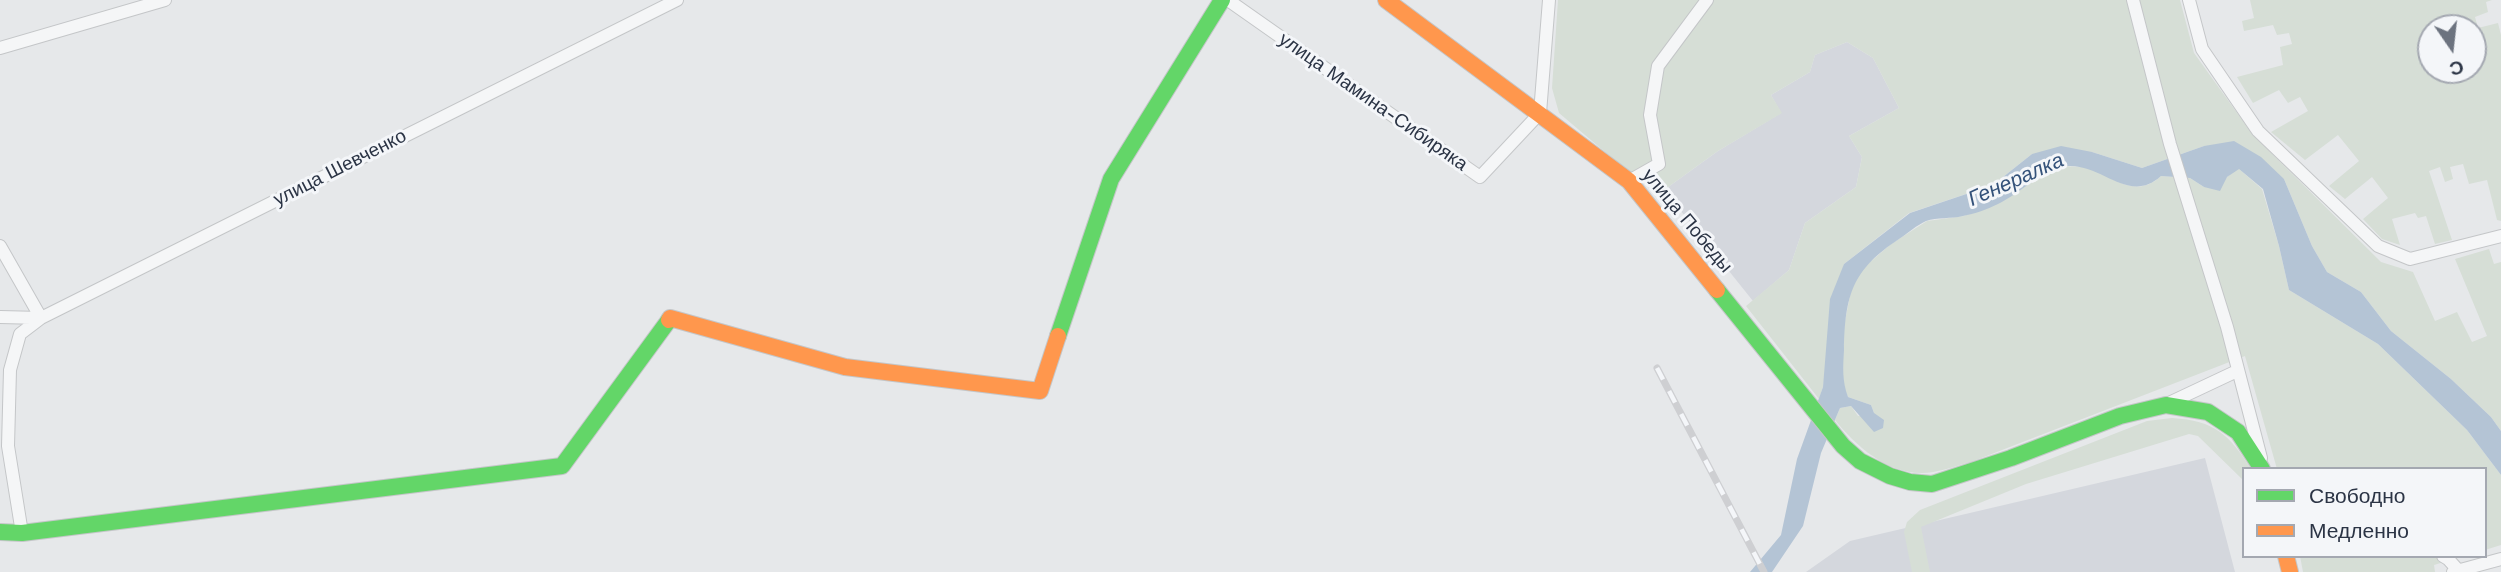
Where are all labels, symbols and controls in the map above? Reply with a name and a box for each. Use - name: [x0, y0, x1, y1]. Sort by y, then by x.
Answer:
- north arrow: [2417, 14, 2487, 84]
- street label: улица Мамина-Сибиряка: [1274, 28, 1472, 176]
- text: С: [2447, 55, 2466, 81]
- street label: улица Шевченко: [270, 125, 410, 211]
- water label: Генералка: [1964, 148, 2068, 212]
- street label: улица Победы: [1637, 164, 1737, 278]
- legend: [2242, 467, 2487, 558]
- text: Свободно: [2309, 483, 2406, 508]
- text: Медленно: [2309, 518, 2409, 543]

